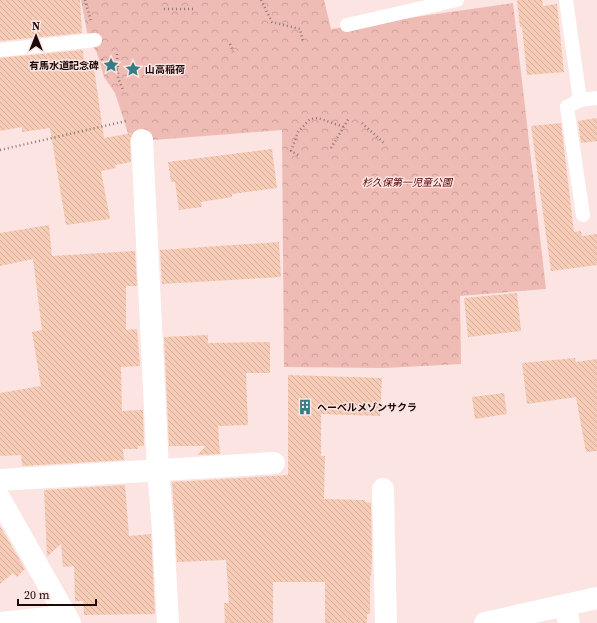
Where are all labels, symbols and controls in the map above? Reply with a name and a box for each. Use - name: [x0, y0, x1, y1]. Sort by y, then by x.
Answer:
- north arrow: [16, 16, 56, 56]
- text: N: [32, 19, 40, 34]
- place icon: 有馬水道記念碑: [102, 56, 120, 74]
- place label: 有馬水道記念碑: [29, 59, 99, 72]
- place icon: 山高稲荷: [124, 60, 142, 78]
- place label: 山高稲荷: [145, 63, 185, 76]
- park label: 杉久保第一児童公園: [362, 176, 454, 189]
- building icon: ヘーベルメゾンサクラ: [296, 398, 314, 416]
- place label: ヘーベルメゾンサクラ: [317, 401, 417, 414]
- scale bar: [18, 581, 96, 607]
- text: 20 m: [24, 587, 50, 603]

